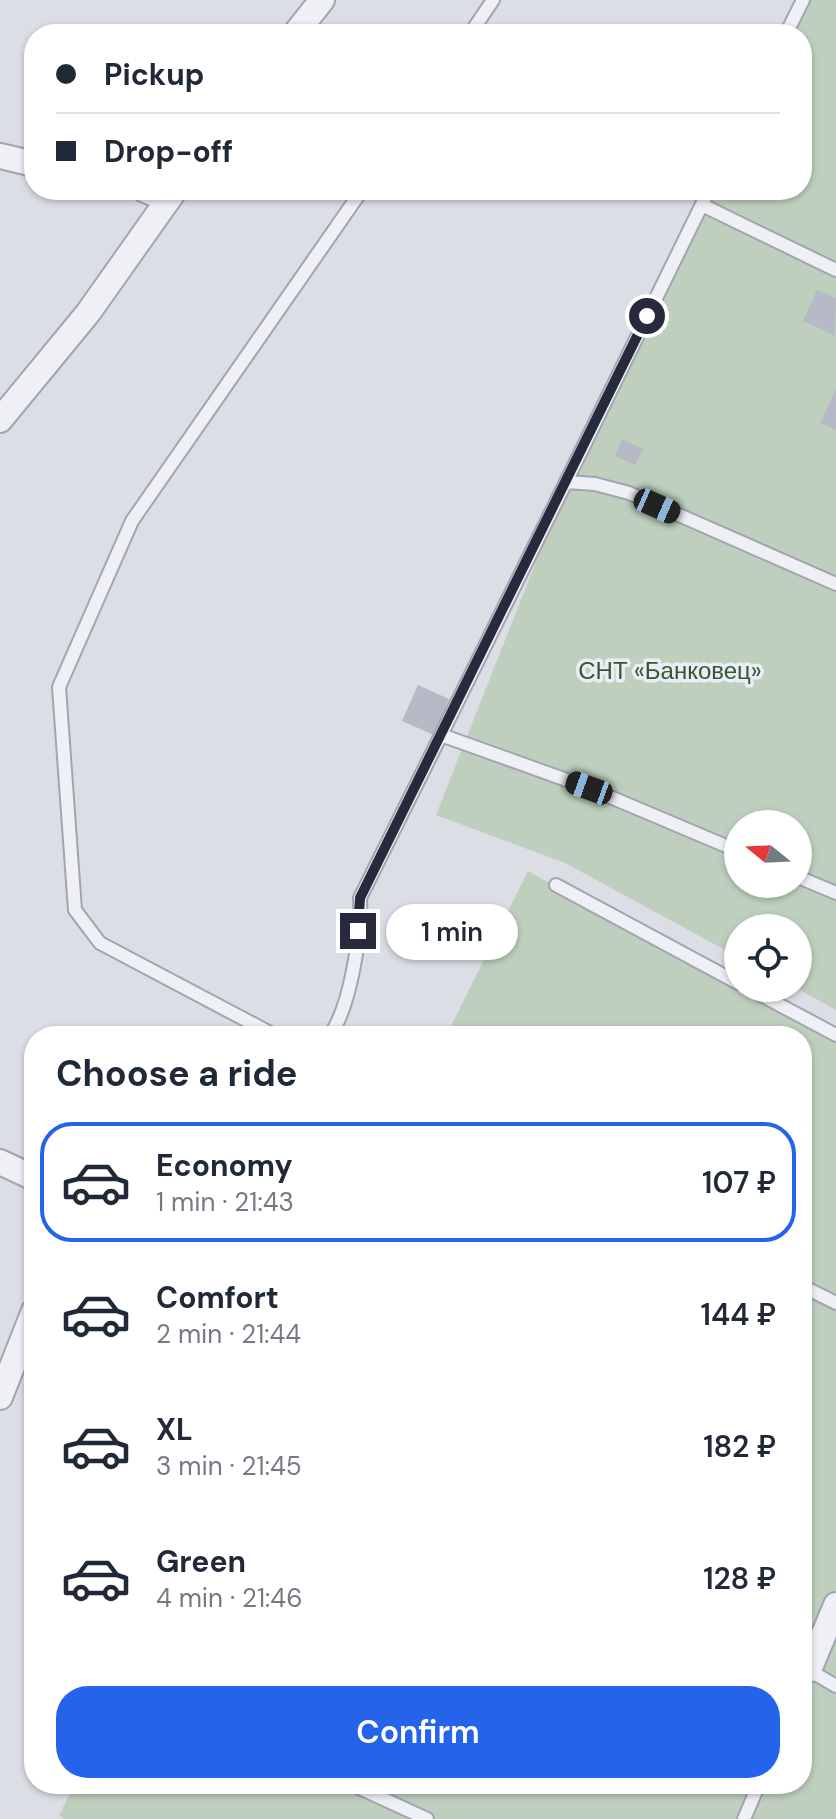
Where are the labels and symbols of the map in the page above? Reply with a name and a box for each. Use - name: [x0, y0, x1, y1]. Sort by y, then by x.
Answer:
- route start: [629, 298, 665, 334]
- car: [630, 485, 684, 527]
- park label: СНТ «Банковец»: [578, 655, 762, 686]
- car: [562, 769, 616, 807]
- north arrow: [724, 810, 812, 898]
- callout: 1 min: [386, 903, 518, 959]
- route end: [340, 913, 376, 949]

